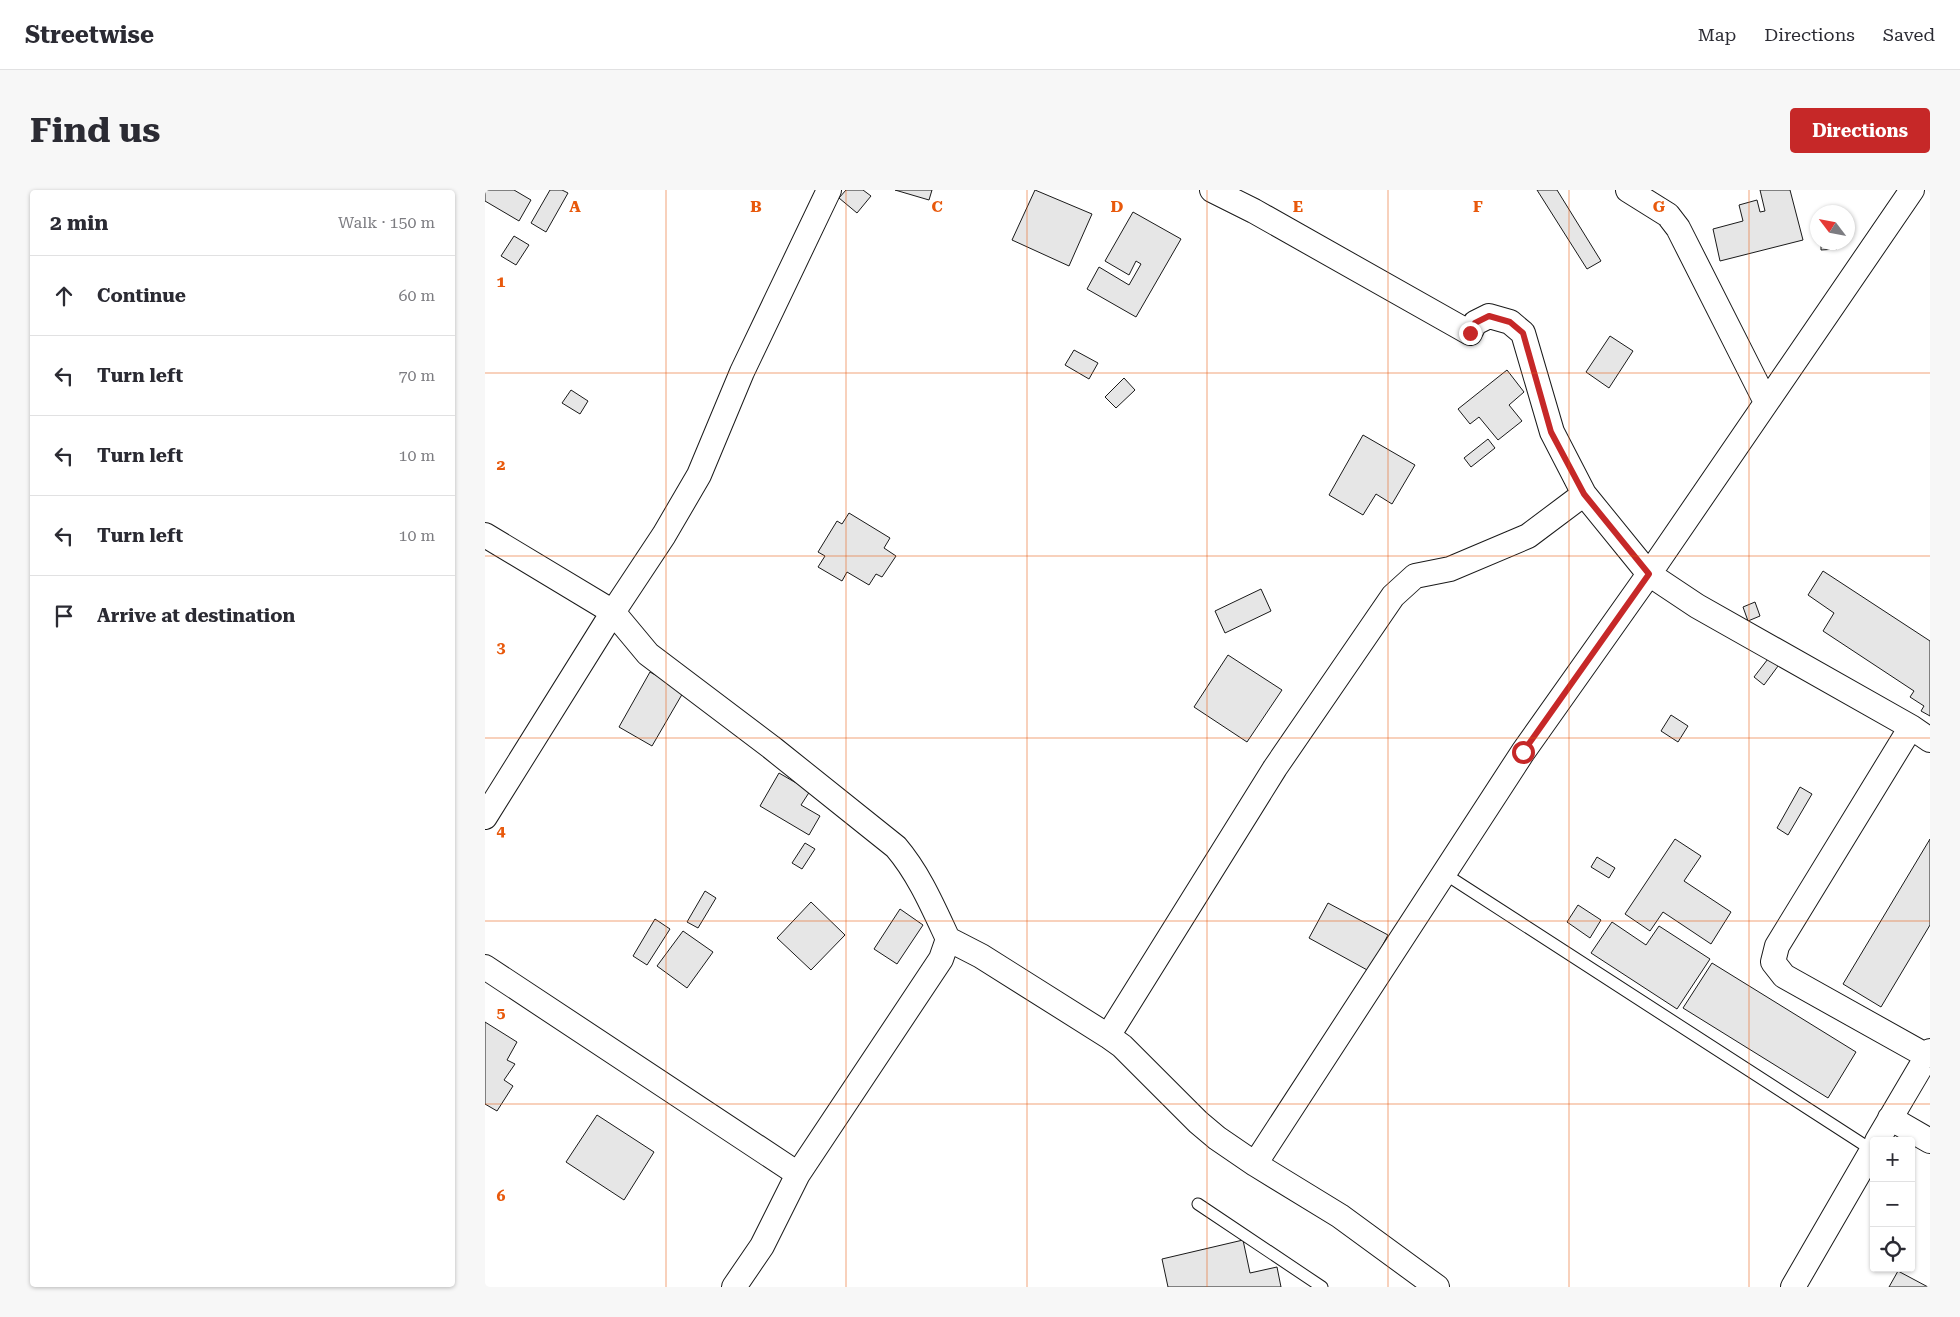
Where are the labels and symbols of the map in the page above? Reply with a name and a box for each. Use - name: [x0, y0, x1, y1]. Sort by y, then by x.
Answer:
- text: A: [569, 197, 581, 216]
- text: B: [750, 197, 762, 216]
- text: C: [931, 197, 943, 216]
- text: D: [1111, 197, 1124, 216]
- text: E: [1293, 197, 1303, 216]
- text: F: [1473, 197, 1483, 216]
- text: G: [1653, 197, 1666, 216]
- north arrow: [1810, 205, 1855, 250]
- text: 1: [497, 272, 506, 291]
- route end: [1459, 322, 1482, 345]
- text: 2: [497, 455, 506, 474]
- text: 3: [497, 638, 506, 657]
- route start: [1512, 741, 1535, 764]
- text: 4: [497, 821, 506, 840]
- text: 5: [497, 1003, 506, 1022]
- text: 6: [497, 1186, 506, 1205]

